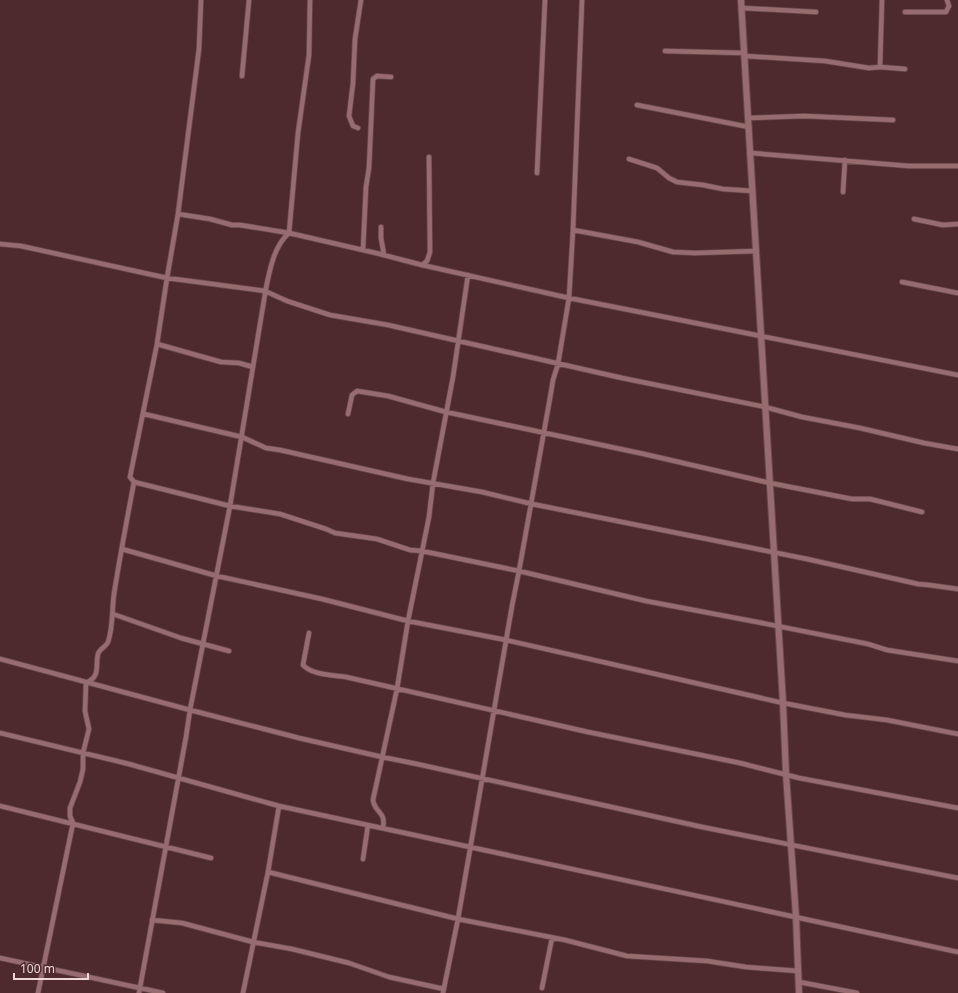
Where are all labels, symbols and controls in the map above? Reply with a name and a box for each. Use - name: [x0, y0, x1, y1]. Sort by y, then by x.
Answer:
- scale bar: [14, 955, 88, 981]
- text: 100 m: [20, 960, 55, 977]

